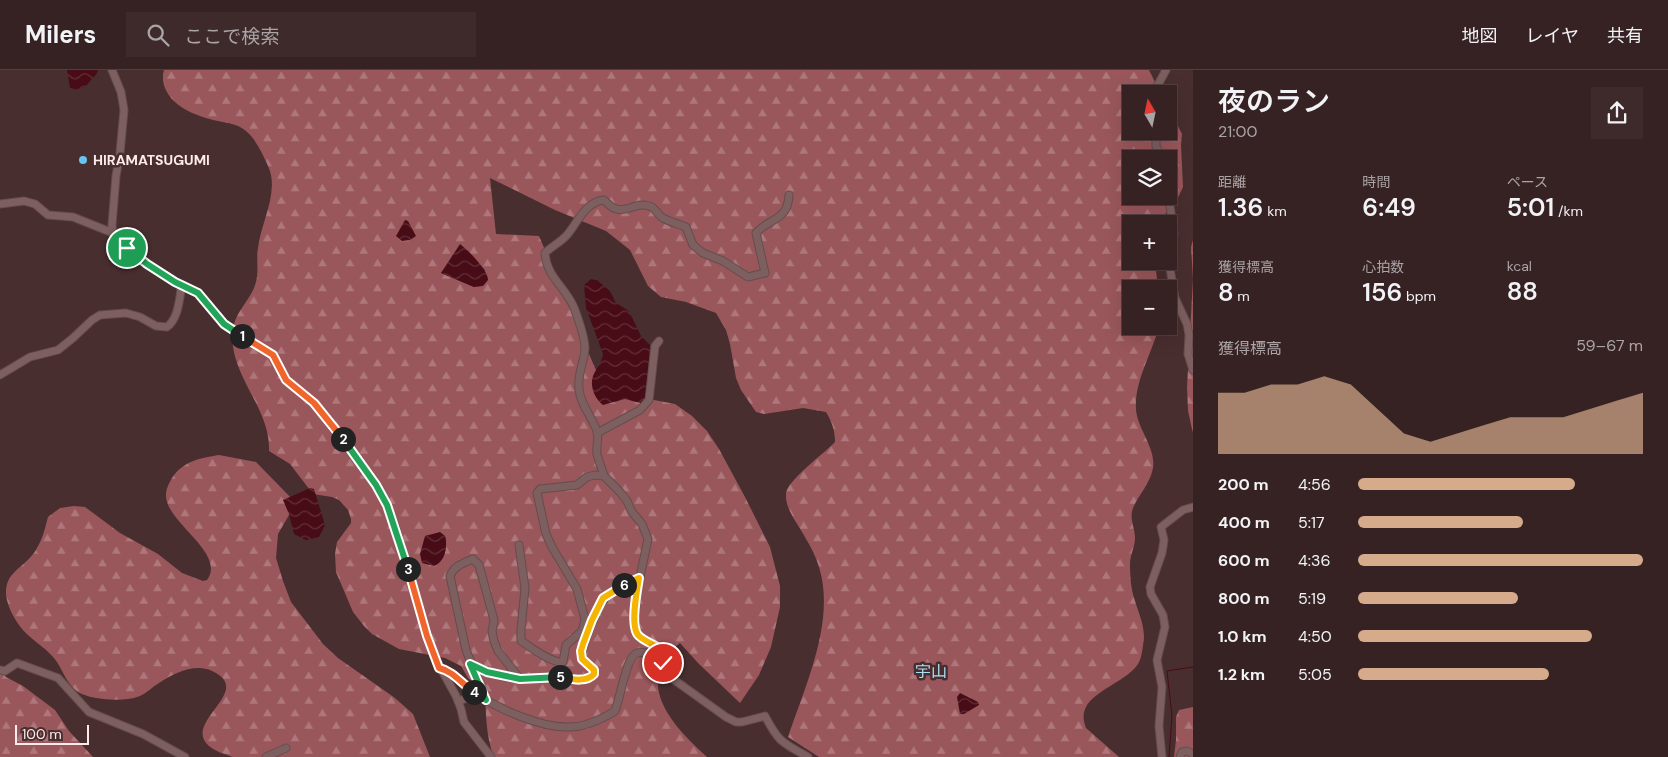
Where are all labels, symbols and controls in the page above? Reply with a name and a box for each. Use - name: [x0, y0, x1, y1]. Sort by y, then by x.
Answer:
- search box: [126, 12, 476, 57]
- text: Milers: [25, 19, 96, 50]
- icon: search: [144, 21, 172, 49]
- text: ここで検索: [184, 24, 279, 49]
- text: 地図: [1462, 24, 1498, 48]
- text: レイヤ: [1526, 24, 1579, 48]
- text: 共有: [1607, 24, 1643, 48]
- text: 夜のラン: [1218, 83, 1330, 120]
- north arrow: [1122, 85, 1178, 140]
- map controls: [1122, 85, 1177, 335]
- button: share: [1591, 87, 1643, 139]
- text: 21:00: [1218, 121, 1257, 142]
- button: layers: [1122, 150, 1177, 205]
- place label: HIRAMATSUGUMI: [93, 151, 210, 169]
- marker: HIRAMATSUGUMI: [77, 154, 89, 166]
- text: 距離: [1218, 173, 1246, 191]
- text: 時間: [1362, 173, 1390, 191]
- text: ペース: [1507, 173, 1548, 191]
- text: 1.36: [1218, 191, 1263, 224]
- text: 6:49: [1362, 191, 1416, 224]
- text: 5:01: [1507, 191, 1554, 224]
- text: km: [1263, 202, 1287, 220]
- text: /km: [1554, 202, 1583, 220]
- button: +: [1122, 215, 1177, 270]
- pin: [106, 227, 148, 269]
- icon: arrive: [113, 234, 141, 262]
- text: kcal: [1507, 257, 1532, 275]
- text: 獲得標高: [1218, 258, 1274, 276]
- text: 心拍数: [1362, 258, 1404, 276]
- text: 88: [1507, 275, 1538, 308]
- text: 8: [1218, 276, 1234, 309]
- text: 156: [1362, 276, 1402, 309]
- button: −: [1122, 280, 1177, 335]
- text: m: [1234, 287, 1250, 305]
- text: bpm: [1402, 287, 1436, 305]
- pin: 1: [230, 324, 254, 348]
- text: 1: [240, 327, 245, 345]
- text: 59–67 m: [1576, 335, 1643, 356]
- text: 獲得標高: [1218, 338, 1282, 359]
- pin: 2: [330, 426, 356, 452]
- text: 2: [339, 430, 348, 448]
- text: 200 m: [1218, 474, 1269, 495]
- text: 4:56: [1298, 474, 1331, 495]
- text: 400 m: [1218, 512, 1270, 533]
- text: 5:17: [1298, 512, 1325, 533]
- text: 600 m: [1218, 550, 1270, 571]
- text: 4:36: [1298, 550, 1330, 571]
- pin: 3: [396, 556, 420, 582]
- text: 3: [404, 560, 413, 578]
- pin: 6: [612, 572, 636, 598]
- text: 6: [620, 576, 629, 594]
- text: 800 m: [1218, 588, 1269, 609]
- text: 5:19: [1298, 588, 1326, 609]
- text: 1.0 km: [1218, 626, 1267, 647]
- text: 4:50: [1298, 626, 1332, 647]
- pin: [642, 642, 684, 684]
- icon: check: [649, 649, 677, 677]
- district label: 宇山: [915, 661, 947, 682]
- pin: 5: [548, 664, 572, 690]
- text: 1.2 km: [1218, 664, 1265, 685]
- text: 5:05: [1298, 664, 1332, 685]
- text: 5: [556, 668, 565, 686]
- pin: 4: [462, 680, 486, 704]
- text: 4: [470, 683, 479, 701]
- scale bar: [15, 722, 89, 745]
- text: 100 m: [22, 725, 62, 743]

